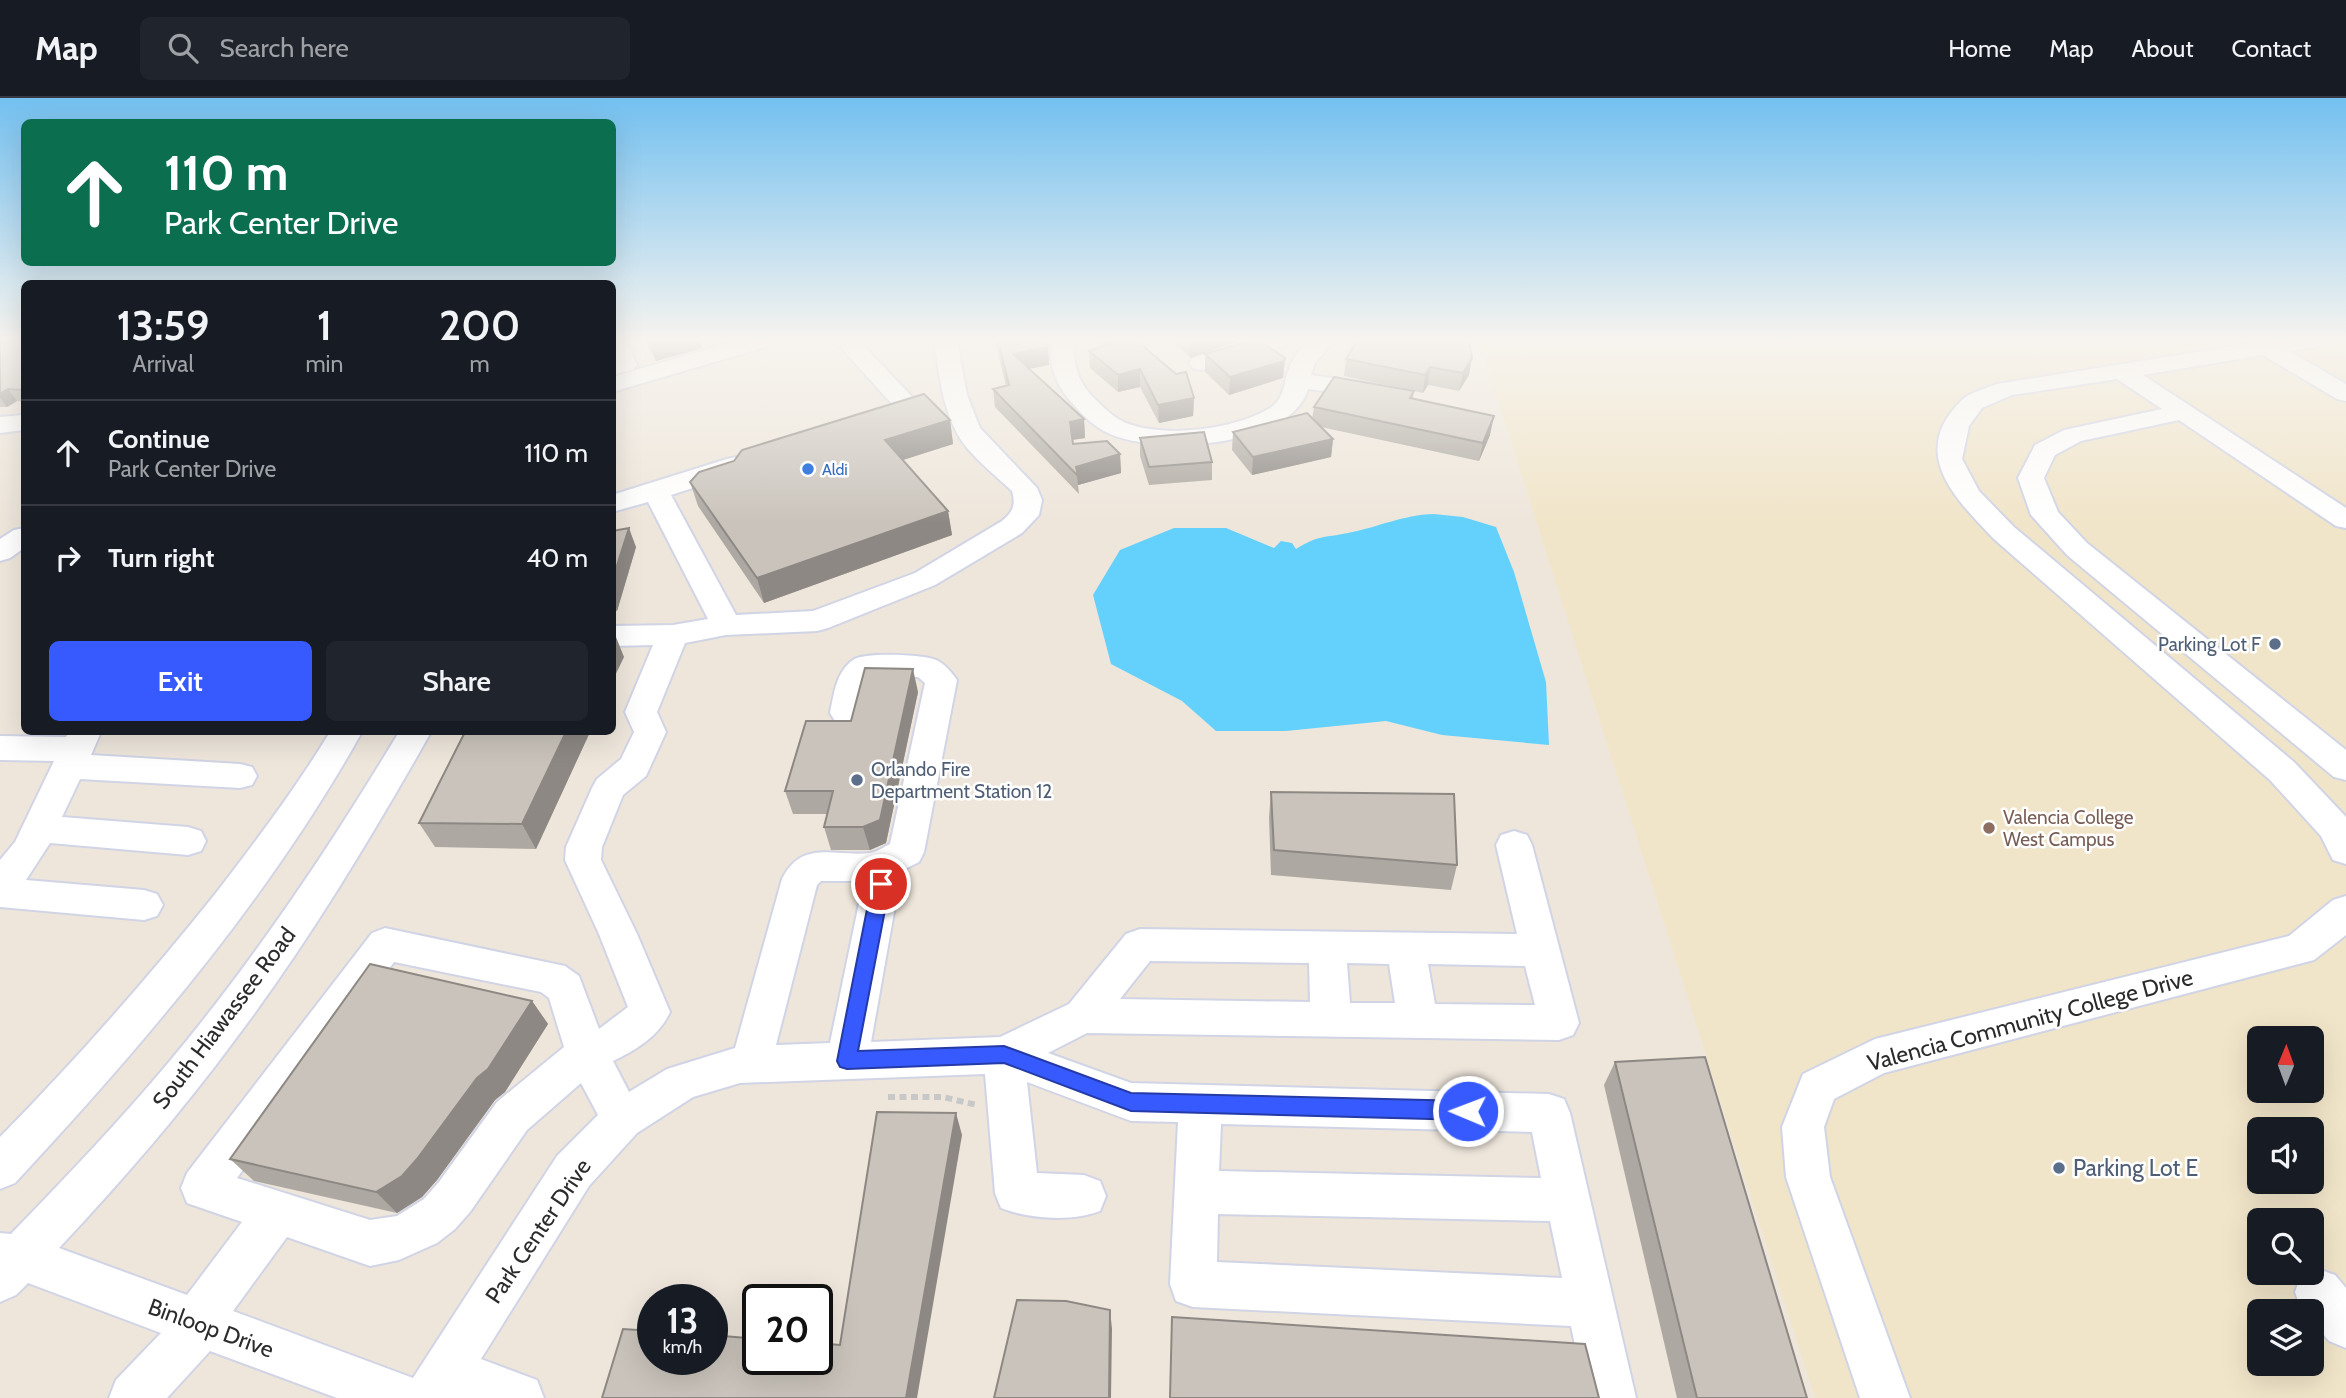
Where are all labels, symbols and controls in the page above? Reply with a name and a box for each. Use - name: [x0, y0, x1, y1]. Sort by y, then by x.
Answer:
- search box: [140, 17, 630, 80]
- text: Map: [35, 28, 98, 68]
- icon: search: [164, 29, 202, 67]
- text: Search here: [220, 32, 349, 64]
- text: Home: [1948, 34, 2011, 63]
- text: Map: [2049, 34, 2094, 63]
- text: About: [2132, 34, 2194, 63]
- text: Contact: [2232, 34, 2311, 63]
- text: 110 m: [164, 143, 288, 202]
- icon: ahead: [49, 147, 140, 238]
- text: Park Center Drive: [164, 203, 398, 242]
- text: 13:59: [117, 299, 210, 351]
- text: 1: [317, 299, 332, 351]
- text: 200: [439, 299, 520, 351]
- text: Arrival: [133, 350, 194, 378]
- text: min: [305, 350, 343, 378]
- text: m: [470, 350, 490, 378]
- text: Continue: [108, 423, 210, 455]
- icon: ahead: [49, 434, 87, 472]
- text: 110 m: [524, 437, 588, 469]
- text: Park Center Drive: [108, 455, 276, 483]
- place label: Aldi: [822, 460, 848, 479]
- marker: Aldi: [800, 461, 816, 477]
- icon: right: [49, 539, 87, 577]
- text: Turn right: [108, 542, 214, 574]
- text: 40 m: [526, 542, 588, 574]
- place label: Parking Lot F: [2158, 633, 2261, 656]
- marker: Parking Lot F: [2267, 636, 2283, 652]
- button: Exit: [49, 641, 312, 721]
- button: Share: [326, 641, 588, 721]
- place label: Orlando Fire Department Station 12: [871, 758, 1052, 803]
- marker: Orlando Fire Department Station 12: [849, 772, 865, 788]
- place label: Valencia College West Campus: [2003, 806, 2134, 851]
- marker: Valencia College West Campus: [1981, 820, 1997, 836]
- pin: [851, 854, 911, 914]
- icon: arrive: [862, 865, 900, 903]
- street label: South Hiawassee Road: [146, 922, 302, 1114]
- street label: Valencia Community College Drive: [1864, 963, 2196, 1077]
- north arrow: [2247, 1026, 2324, 1102]
- map controls: [2247, 1026, 2324, 1376]
- position arrow: [1431, 1074, 1505, 1148]
- button: sound: [2247, 1117, 2324, 1194]
- street label: Park Center Drive: [479, 1153, 597, 1309]
- place label: Parking Lot E: [2073, 1154, 2198, 1182]
- marker: Parking Lot E: [2051, 1160, 2067, 1176]
- button: search: [2247, 1208, 2324, 1285]
- speed limit sign: 20: [742, 1284, 833, 1375]
- street label: Binloop Drive: [144, 1292, 278, 1364]
- text: 13: [667, 1299, 698, 1342]
- button: layers: [2247, 1299, 2324, 1376]
- text: km/h: [663, 1336, 702, 1358]

